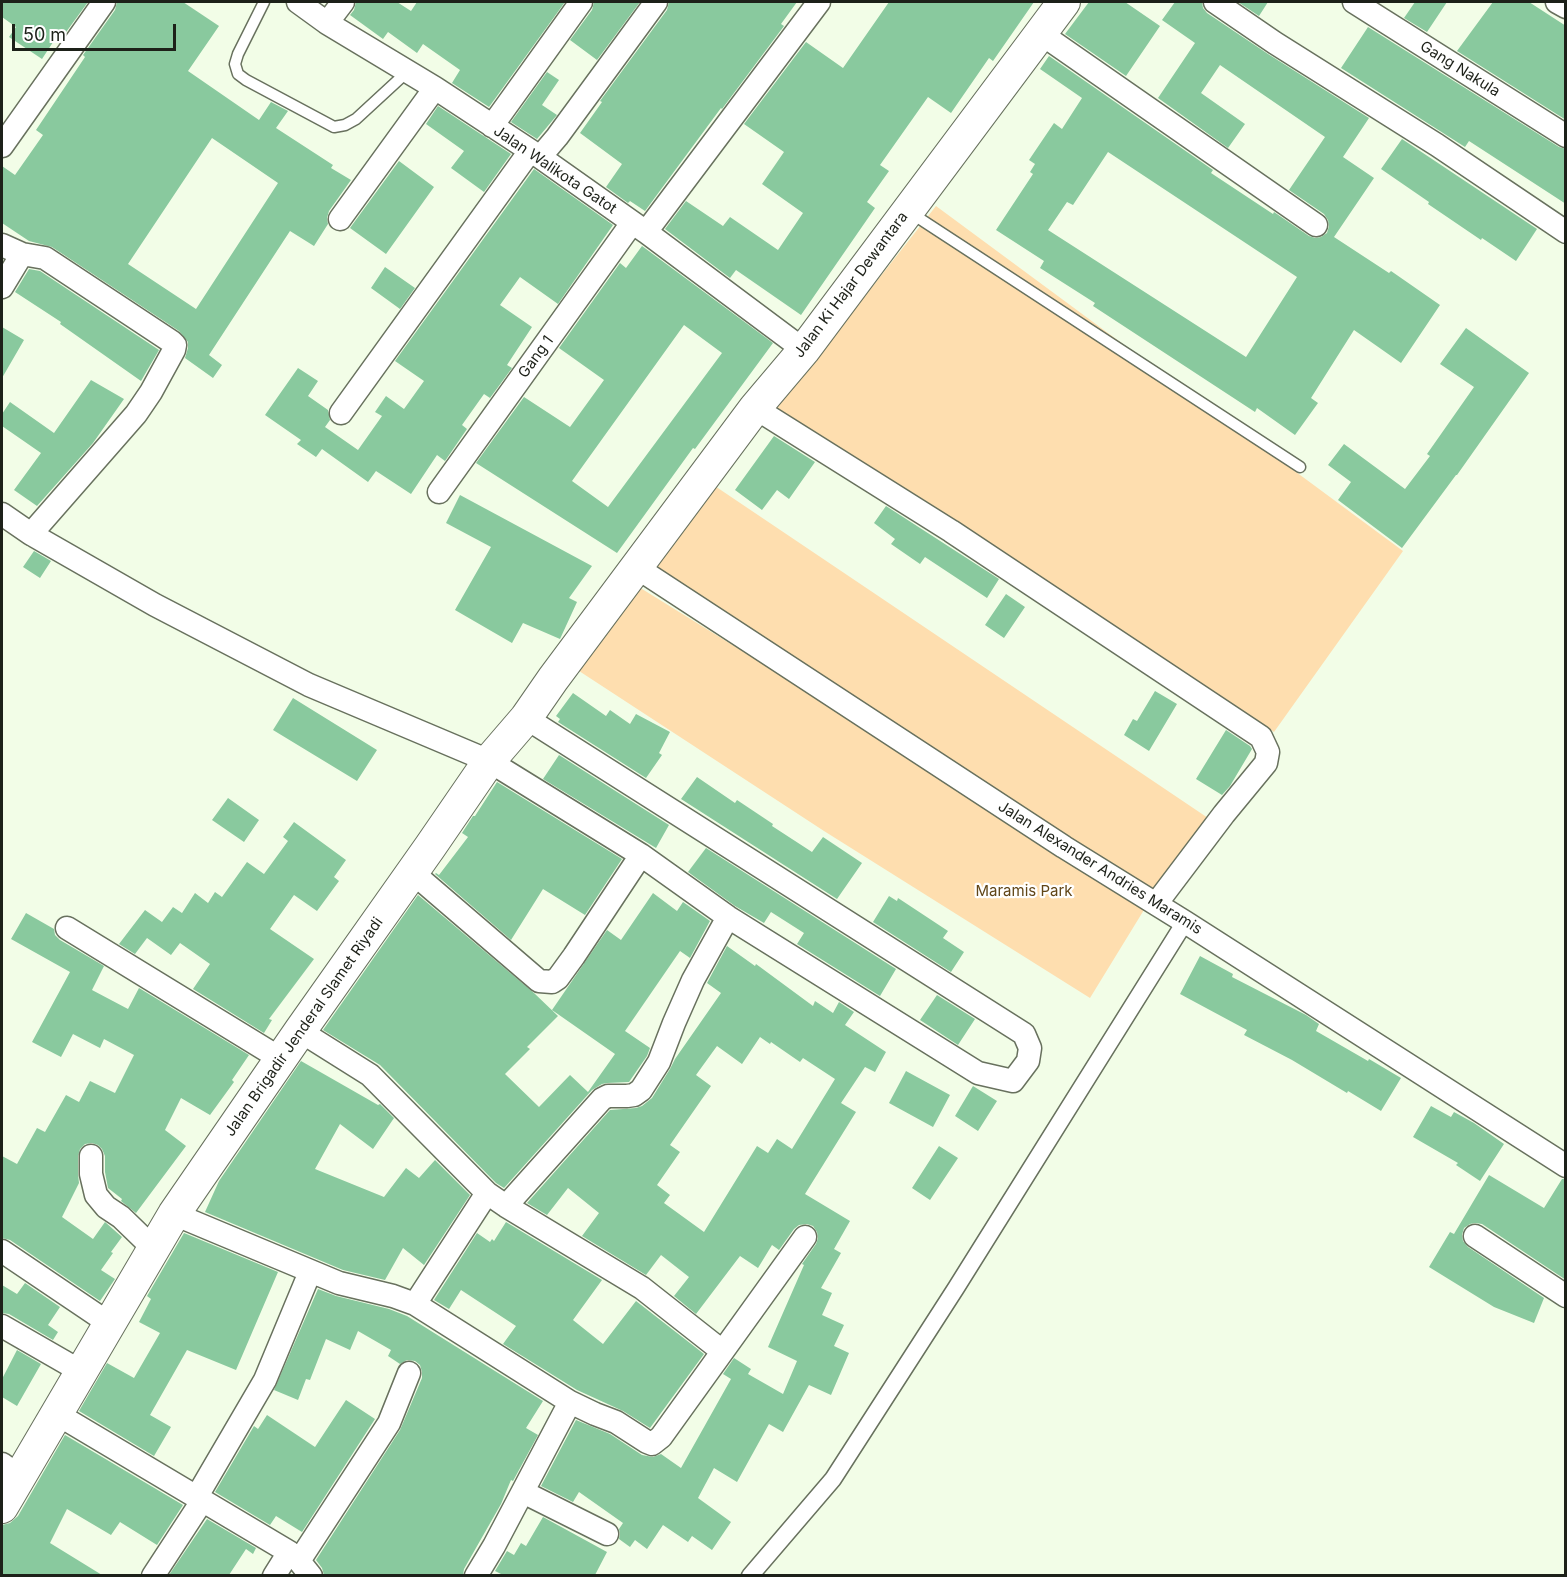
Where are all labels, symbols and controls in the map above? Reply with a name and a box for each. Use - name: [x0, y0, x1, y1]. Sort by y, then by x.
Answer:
- scale bar: [15, 12, 178, 50]
- text: 50 m: [23, 24, 66, 45]
- street label: Gang Nakula: [1417, 37, 1503, 101]
- street label: Jalan Walikota Gatot: [490, 122, 620, 218]
- street label: Jalan Ki Hajar Dewantara: [790, 208, 912, 362]
- street label: Gang 1: [515, 332, 557, 382]
- street label: Jalan Alexander Andries Maramis: [995, 797, 1205, 939]
- park label: Maramis Park: [975, 882, 1073, 900]
- street label: Jalan Brigadir Jenderal Slamet Riyadi: [221, 914, 387, 1140]

